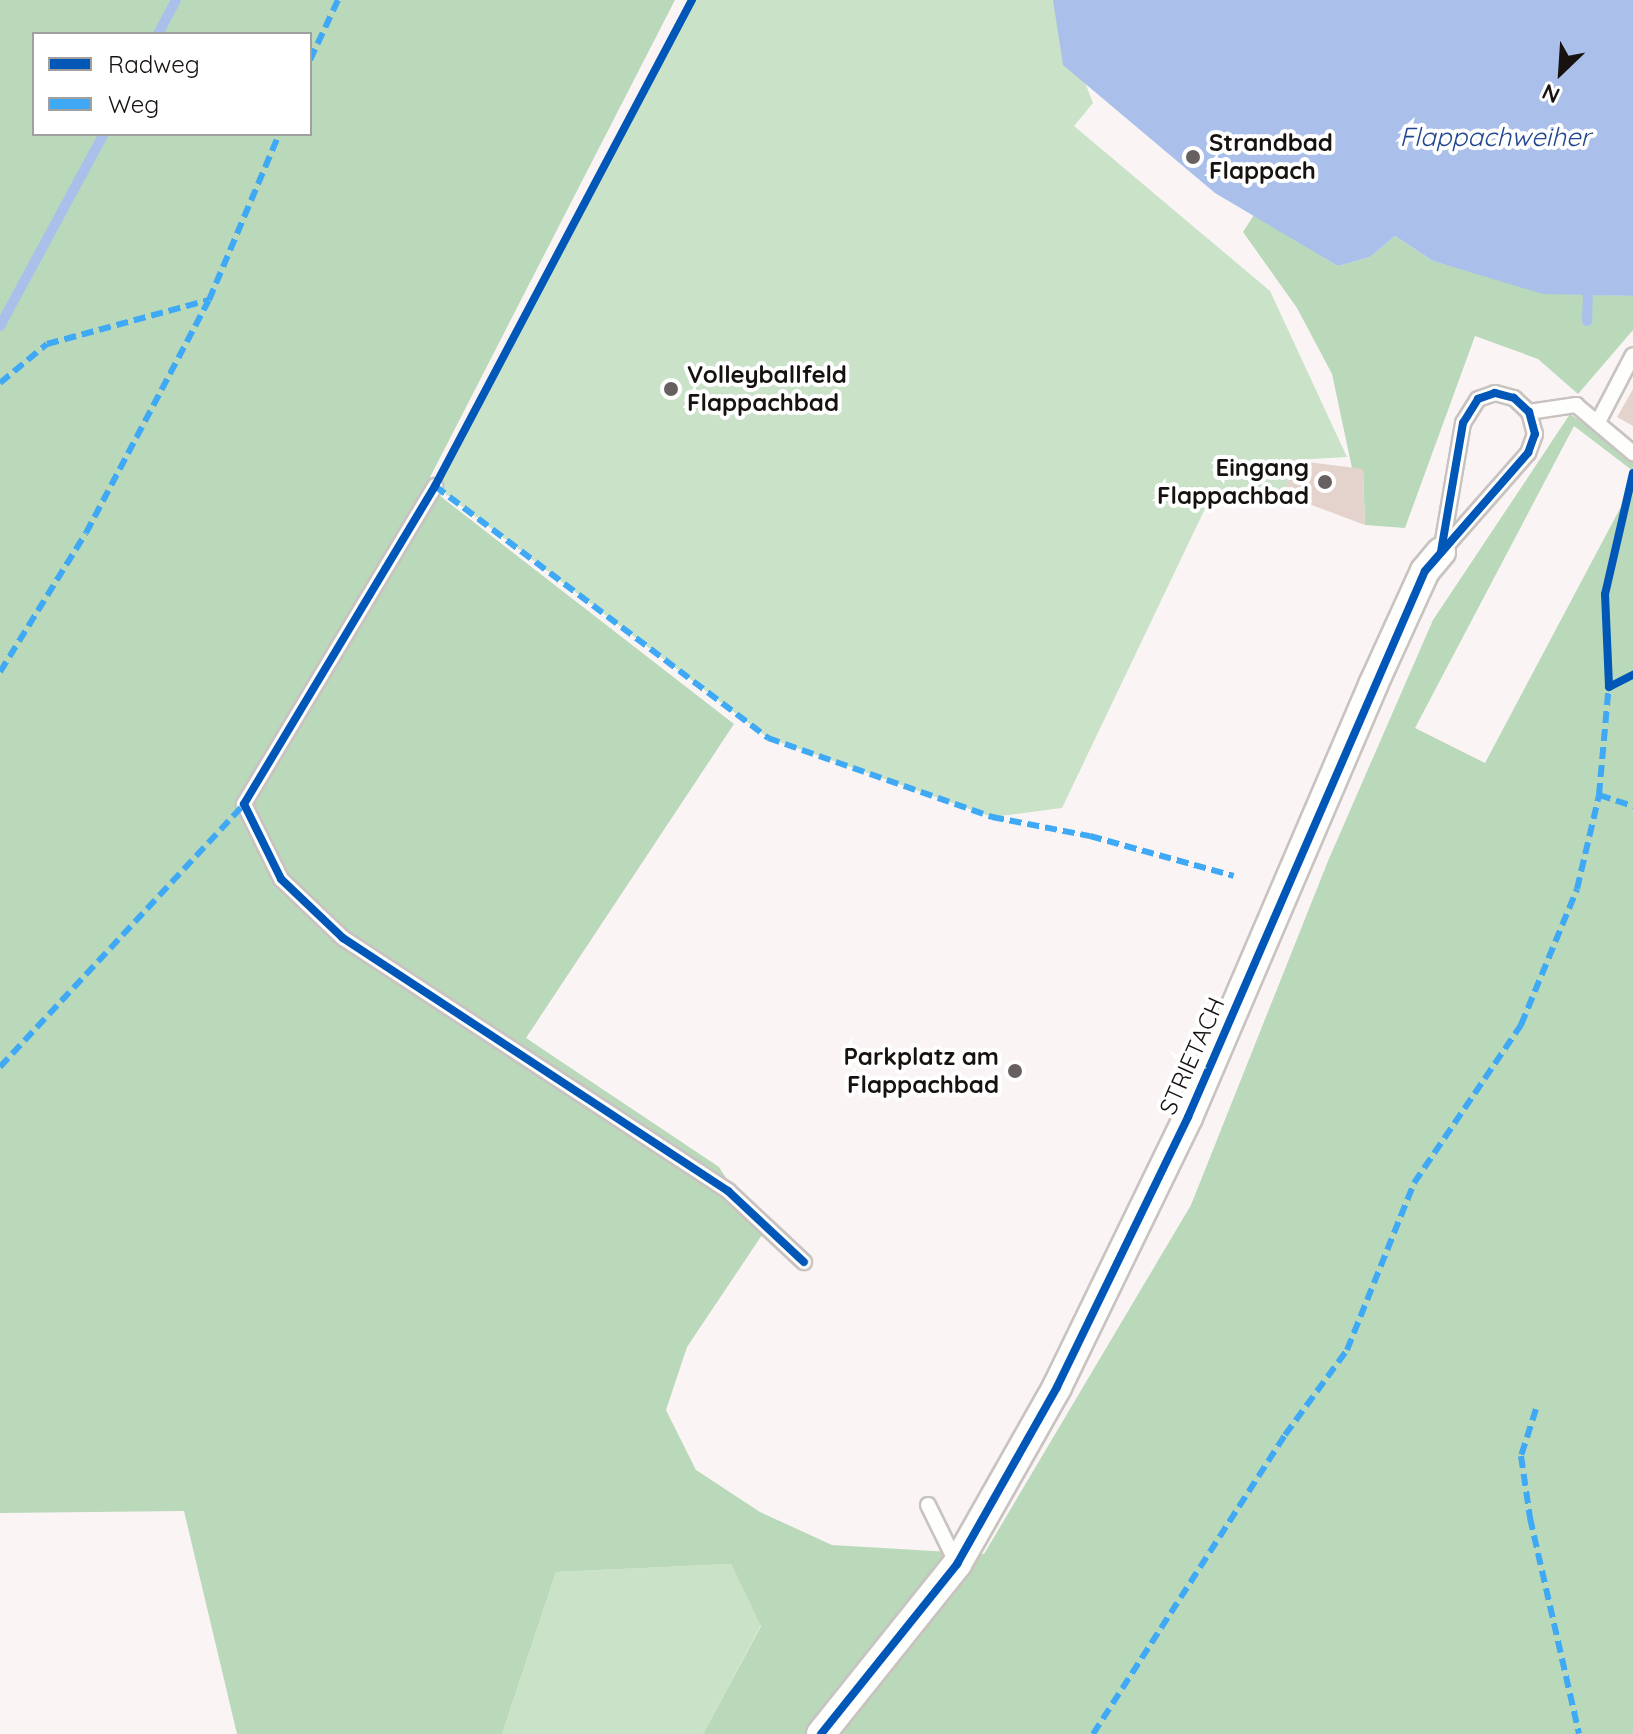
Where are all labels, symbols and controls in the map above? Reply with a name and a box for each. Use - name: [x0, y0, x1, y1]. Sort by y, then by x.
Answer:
- legend: [32, 32, 312, 136]
- north arrow: [1521, 32, 1601, 112]
- text: Radweg: [108, 49, 200, 79]
- text: N: [1538, 78, 1564, 110]
- text: Weg: [108, 89, 159, 119]
- water label: Flappachweiher: [1399, 121, 1591, 153]
- place label: Strandbad Flappach: [1209, 129, 1333, 185]
- marker: Strandbad Flappach: [1184, 148, 1202, 166]
- place label: Volleyballfeld Flappachbad: [687, 361, 847, 417]
- marker: Volleyballfeld Flappachbad: [662, 380, 680, 398]
- place label: Eingang Flappachbad: [1157, 454, 1309, 510]
- marker: Eingang Flappachbad: [1316, 473, 1334, 491]
- street label: STRIETACH: [1153, 993, 1231, 1119]
- place label: Parkplatz am Flappachbad: [844, 1043, 999, 1099]
- marker: Parkplatz am Flappachbad: [1006, 1062, 1024, 1080]

